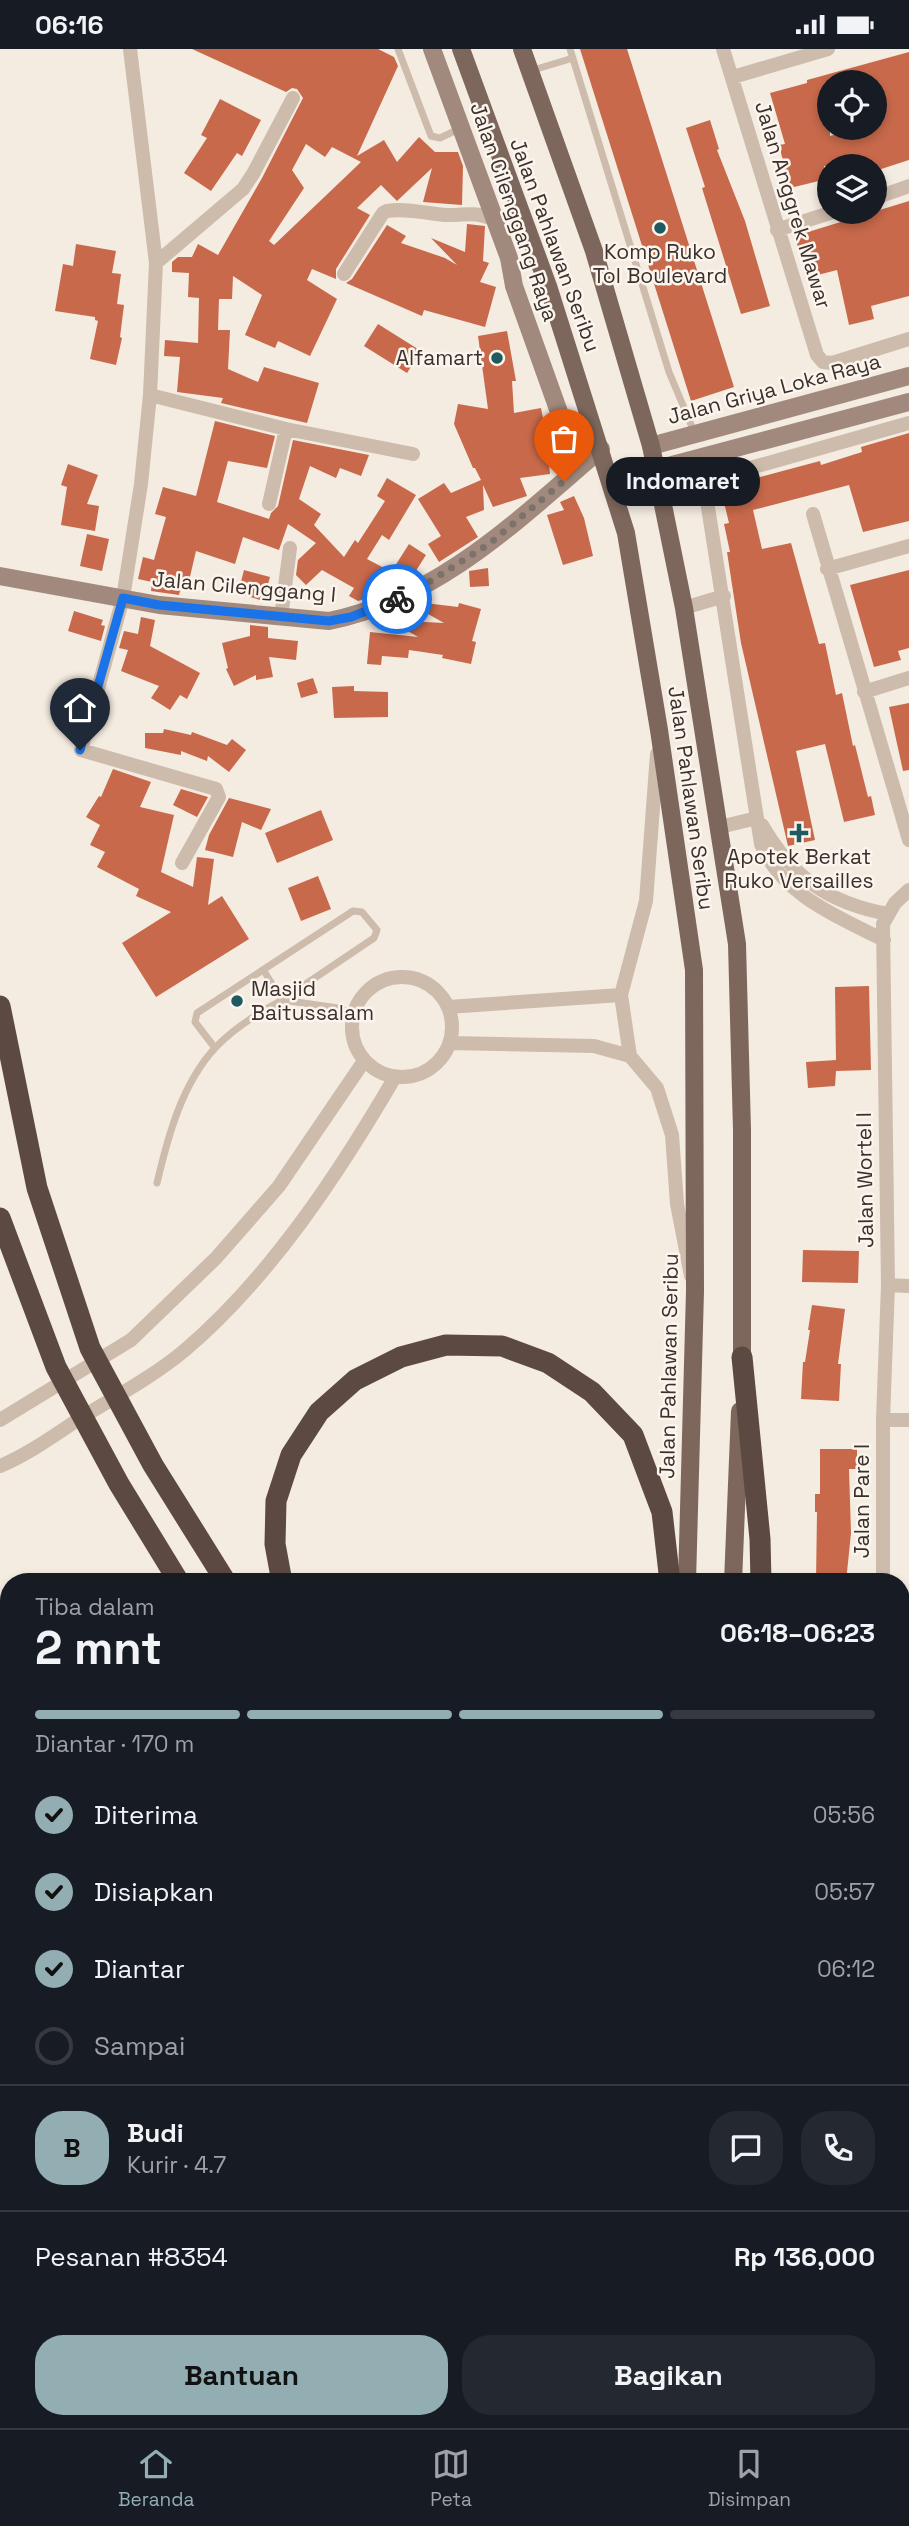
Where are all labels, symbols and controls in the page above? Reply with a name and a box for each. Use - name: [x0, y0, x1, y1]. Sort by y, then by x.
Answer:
- text: 06:16: [35, 8, 103, 42]
- map controls: [817, 70, 887, 224]
- button: locate: [817, 70, 887, 140]
- street label: Jalan Anggrek Mawar: [749, 98, 838, 312]
- street label: Jalan Cilenggang Raya: [464, 99, 565, 325]
- street label: Jalan Pahlawan Seribu: [504, 134, 607, 355]
- button: layers: [817, 154, 887, 224]
- marker: Komp Ruko Tol Boulevard: [652, 220, 668, 236]
- place label: Komp Ruko Tol Boulevard: [593, 238, 727, 289]
- place label: Alfamart: [396, 344, 483, 371]
- street label: Jalan Griya Loka Raya: [664, 347, 883, 430]
- marker: Alfamart: [489, 350, 505, 366]
- pin: [534, 409, 594, 481]
- icon: bag: [545, 420, 583, 458]
- callout: Indomaret: [606, 457, 760, 506]
- text: Indomaret: [626, 466, 740, 496]
- courier: [362, 564, 432, 634]
- street label: Jalan Cilenggang I: [151, 565, 337, 608]
- icon: bike: [378, 580, 416, 618]
- pin: [50, 678, 110, 750]
- street label: Jalan Pahlawan Seribu: [662, 684, 721, 911]
- icon: home: [61, 689, 99, 727]
- marker: Apotek Berkat Ruko Versailles: [791, 825, 807, 841]
- place label: Apotek Berkat Ruko Versailles: [724, 843, 874, 894]
- place label: Masjid Baitussalam: [251, 975, 374, 1026]
- marker: Masjid Baitussalam: [229, 993, 245, 1009]
- street label: Jalan Wortel I: [850, 1112, 879, 1248]
- street label: Jalan Pahlawan Seribu: [653, 1253, 684, 1479]
- street label: Jalan Pare I: [848, 1444, 875, 1558]
- text: Tiba dalam: [35, 1592, 155, 1622]
- text: 06:18–06:23: [720, 1616, 875, 1650]
- text: 2 mnt: [35, 1619, 162, 1677]
- text: Diantar · 170 m: [35, 1729, 194, 1759]
- icon: check: [35, 1796, 73, 1834]
- text: Diterima: [94, 1798, 198, 1832]
- text: 05:56: [813, 1800, 875, 1830]
- icon: check: [35, 1873, 73, 1911]
- text: Disiapkan: [94, 1875, 214, 1909]
- text: 05:57: [814, 1877, 875, 1907]
- icon: check: [35, 1950, 73, 1988]
- text: Diantar: [94, 1952, 185, 1986]
- text: 06:12: [817, 1954, 875, 1984]
- text: Sampai: [94, 2029, 185, 2063]
- button: chat: [709, 2111, 783, 2185]
- button: phone: [801, 2111, 875, 2185]
- text: Budi: [127, 2116, 184, 2150]
- text: B: [63, 2131, 81, 2165]
- text: Kurir · 4.7: [127, 2150, 226, 2180]
- text: Pesanan #8354: [35, 2240, 228, 2274]
- text: Rp 136,000: [734, 2240, 875, 2274]
- button: Bantuan: [35, 2335, 448, 2415]
- button: Bagikan: [462, 2335, 875, 2415]
- tab: Beranda: [118, 2445, 194, 2512]
- tab: Peta: [430, 2445, 472, 2512]
- tab: Disimpan: [708, 2445, 791, 2512]

